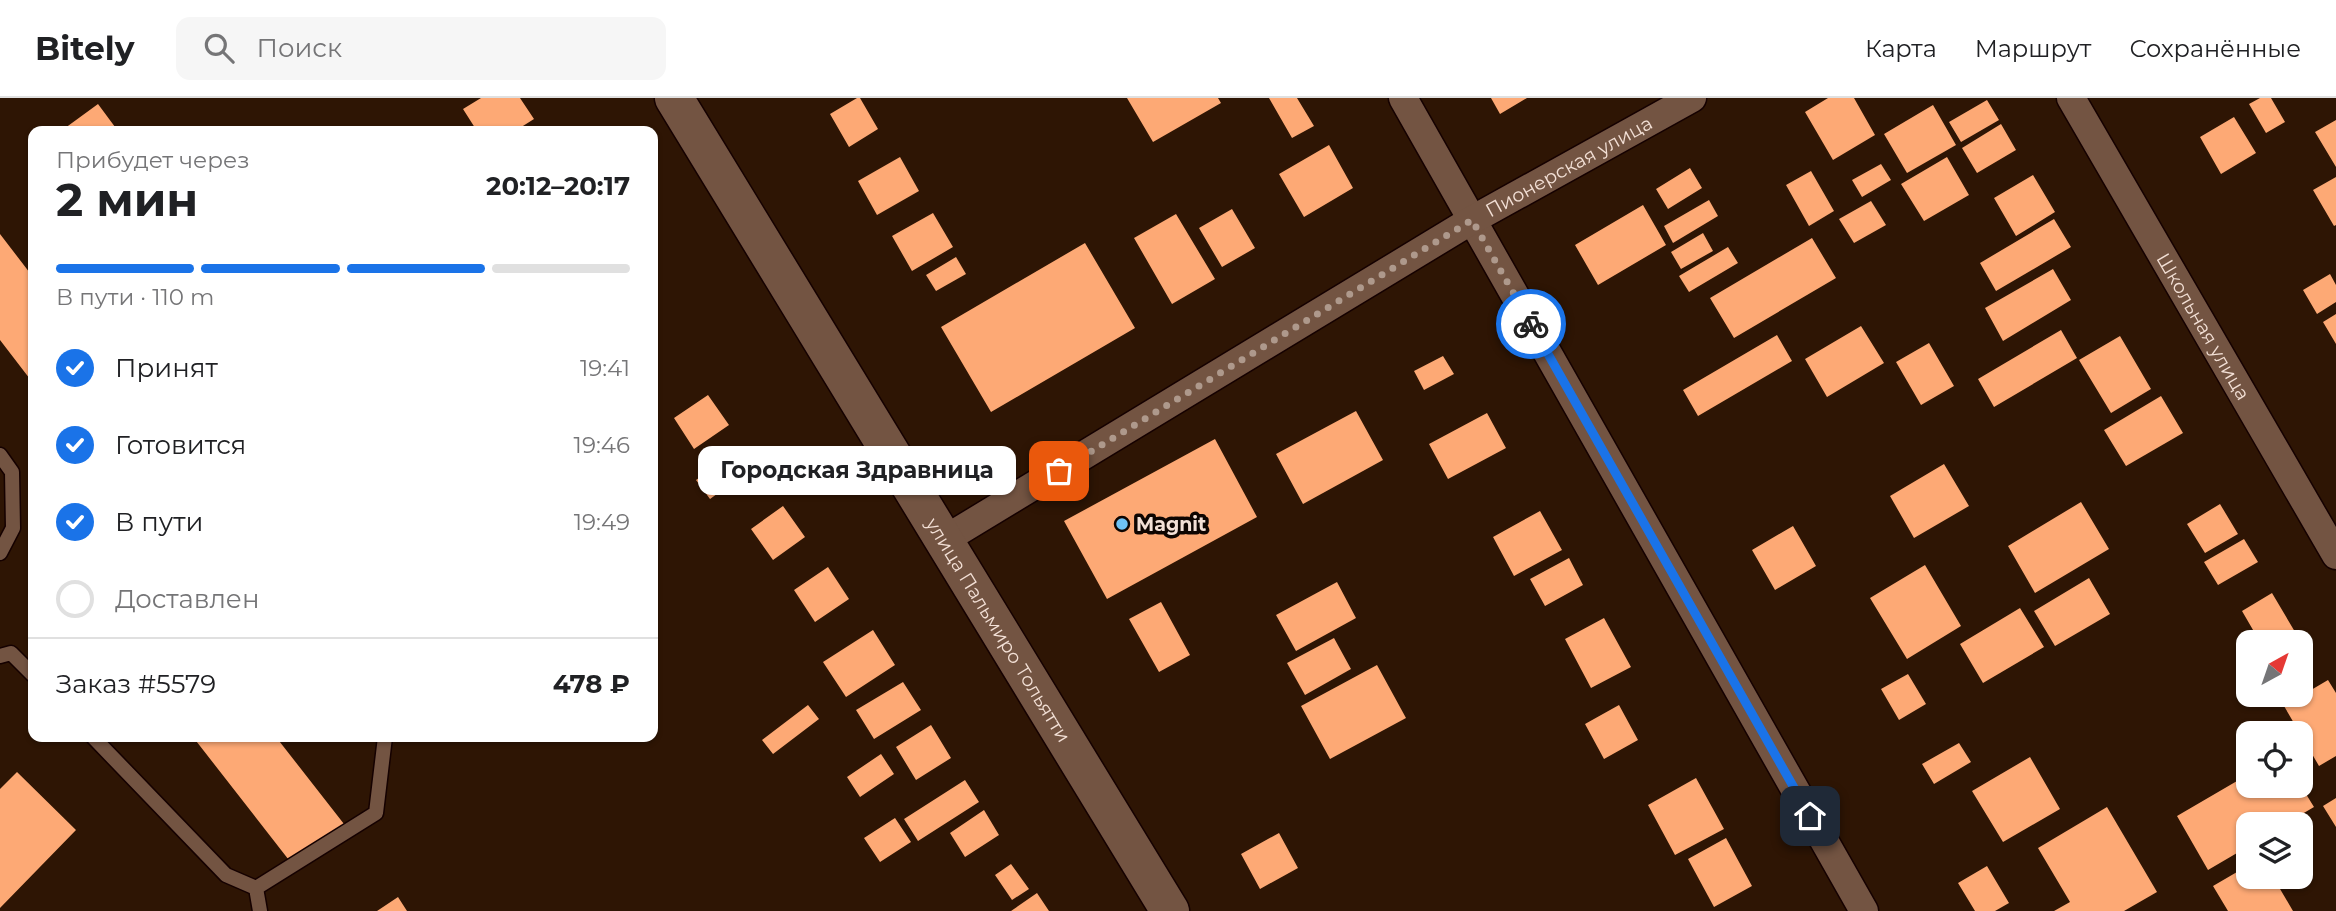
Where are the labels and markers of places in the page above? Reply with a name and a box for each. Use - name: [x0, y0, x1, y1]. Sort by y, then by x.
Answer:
- pin: [1029, 441, 1089, 501]
- callout: Городская Здравница: [698, 446, 1017, 496]
- place label: Magnit: [1136, 513, 1206, 536]
- marker: Magnit: [1114, 516, 1130, 532]
- pin: [1780, 786, 1840, 846]

